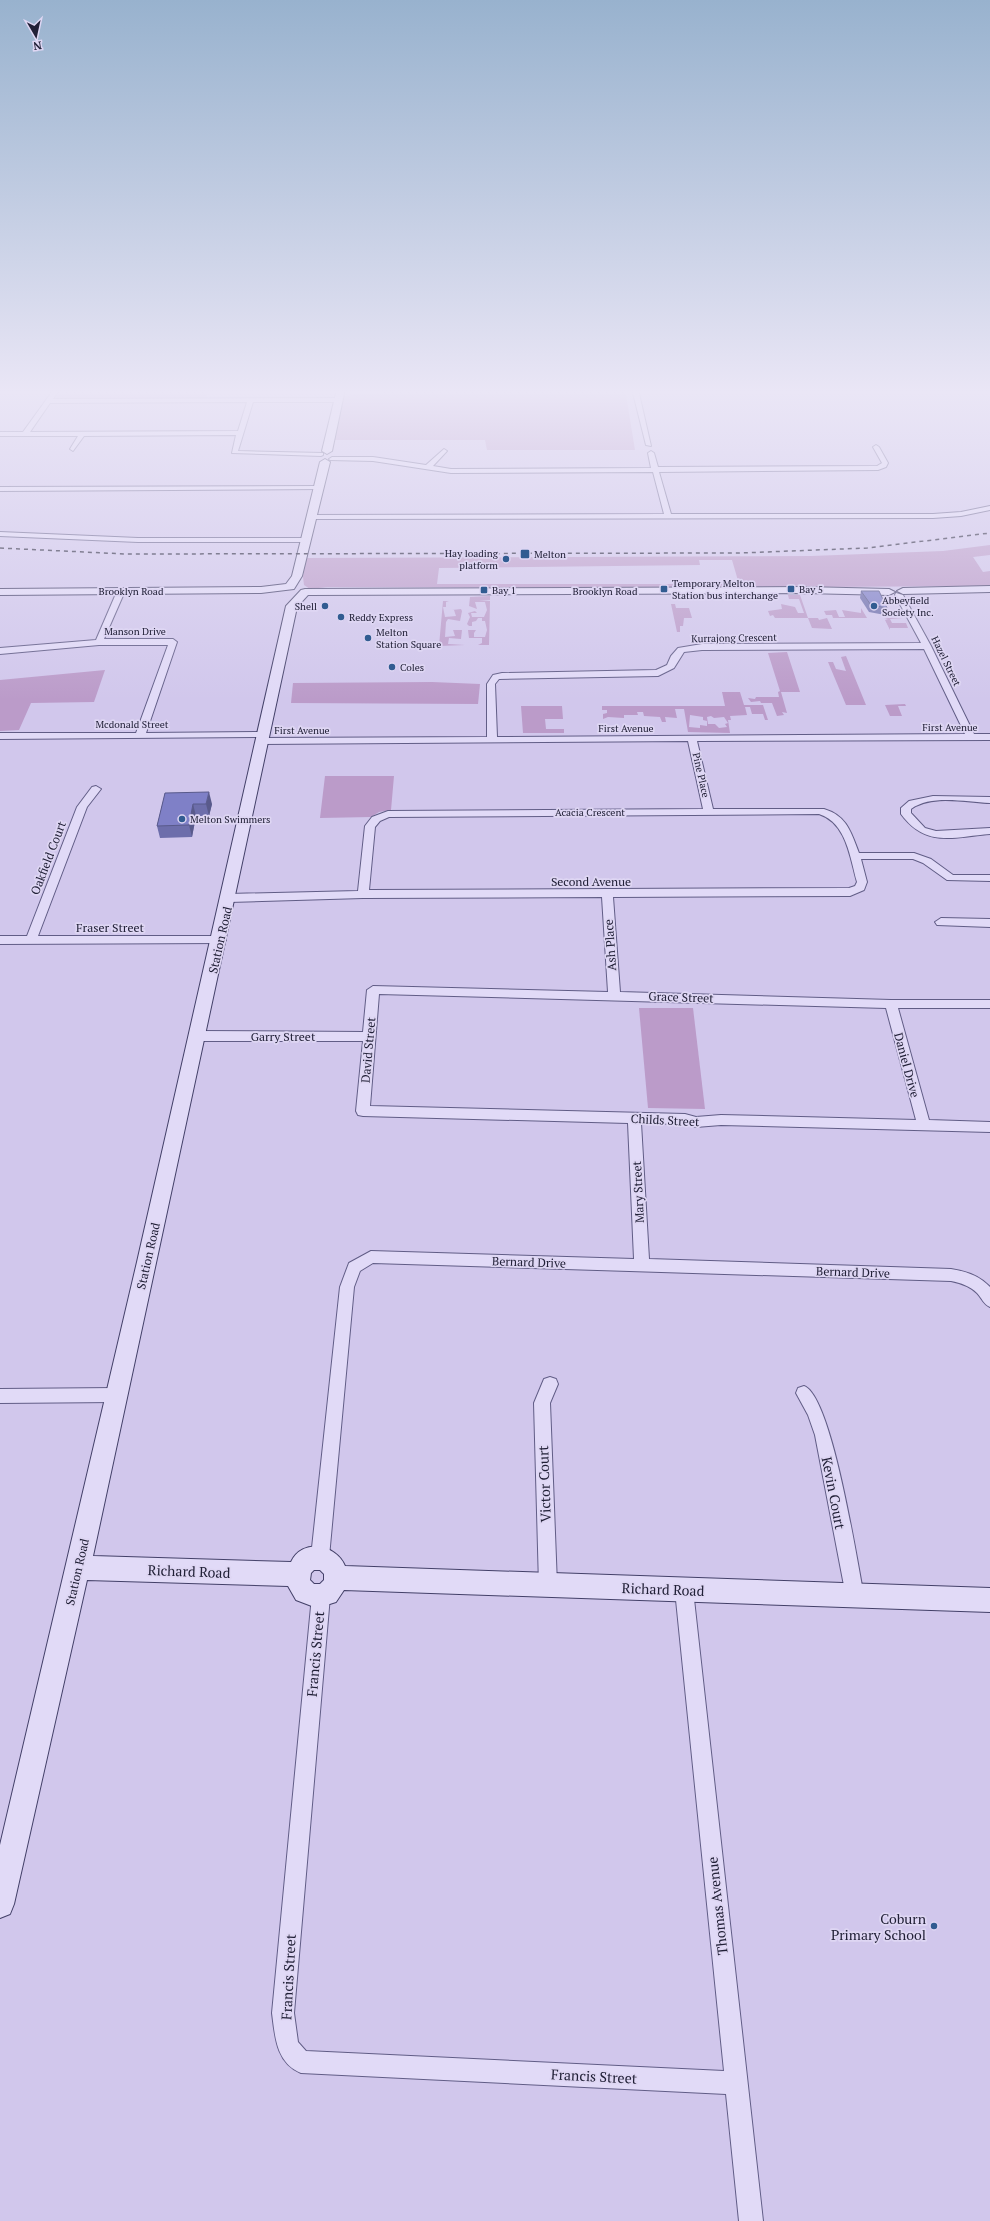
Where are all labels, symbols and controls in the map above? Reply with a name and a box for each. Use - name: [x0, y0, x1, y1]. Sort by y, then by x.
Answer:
- north arrow: [16, 16, 56, 56]
- text: N: [32, 38, 43, 54]
- place label: Hay loading platform: [445, 547, 499, 572]
- marker: Melton: [519, 548, 531, 560]
- place label: Melton: [534, 548, 566, 561]
- marker: Hay loading platform: [501, 554, 511, 564]
- place label: Temporary Melton Station bus interchange: [672, 577, 778, 602]
- place label: Bay 5: [799, 583, 823, 596]
- place label: Bay 1: [492, 584, 516, 597]
- marker: Temporary Melton Station bus interchange: [659, 584, 669, 594]
- marker: Bay 5: [786, 584, 796, 594]
- street label: Brooklyn Road: [99, 585, 164, 598]
- marker: Bay 1: [479, 585, 489, 595]
- street label: Brooklyn Road: [573, 585, 638, 598]
- place label: Abbeyfield Society Inc.: [882, 594, 934, 619]
- place label: Shell: [295, 600, 317, 613]
- marker: Shell: [320, 601, 330, 611]
- marker: Abbeyfield Society Inc.: [869, 601, 879, 611]
- place label: Reddy Express: [349, 611, 413, 624]
- marker: Reddy Express: [336, 612, 346, 622]
- street label: Manson Drive: [104, 625, 166, 638]
- place label: Melton Station Square: [376, 626, 441, 651]
- street label: Kurrajong Crescent: [691, 631, 777, 645]
- marker: Melton Station Square: [363, 633, 373, 643]
- street label: Hazel Street: [928, 634, 964, 688]
- place label: Coles: [400, 661, 424, 674]
- marker: Coles: [387, 662, 397, 672]
- street label: Mcdonald Street: [95, 718, 169, 731]
- street label: First Avenue: [922, 721, 978, 734]
- street label: First Avenue: [598, 722, 654, 735]
- street label: First Avenue: [274, 724, 330, 737]
- street label: Pine Place: [690, 751, 712, 799]
- street label: Acacia Crescent: [555, 806, 625, 819]
- place label: Melton Swimmers: [190, 813, 270, 826]
- marker: Melton Swimmers: [177, 814, 187, 824]
- street label: Oakfield Court: [27, 819, 69, 897]
- street label: Second Avenue: [551, 874, 631, 889]
- street label: Station Road: [205, 905, 235, 975]
- street label: Ash Place: [601, 919, 619, 971]
- street label: Fraser Street: [76, 920, 145, 935]
- street label: Grace Street: [648, 988, 714, 1006]
- street label: David Street: [358, 1016, 378, 1083]
- street label: Garry Street: [251, 1029, 316, 1044]
- street label: Daniel Drive: [891, 1031, 923, 1099]
- street label: Childs Street: [630, 1111, 700, 1129]
- street label: Mary Street: [629, 1160, 647, 1223]
- street label: Station Road: [133, 1221, 163, 1291]
- street label: Bernard Drive: [492, 1253, 566, 1271]
- street label: Bernard Drive: [816, 1263, 890, 1281]
- street label: Victor Court: [533, 1444, 555, 1523]
- street label: Kevin Court: [818, 1455, 850, 1532]
- street label: Station Road: [62, 1537, 92, 1607]
- street label: Richard Road: [147, 1560, 231, 1582]
- street label: Richard Road: [621, 1578, 705, 1600]
- street label: Francis Street: [302, 1610, 328, 1698]
- street label: Thomas Avenue: [702, 1856, 732, 1956]
- place label: Coburn Primary School: [831, 1909, 927, 1944]
- marker: Coburn Primary School: [929, 1921, 939, 1931]
- street label: Francis Street: [276, 1933, 300, 2020]
- street label: Francis Street: [551, 2064, 638, 2088]

